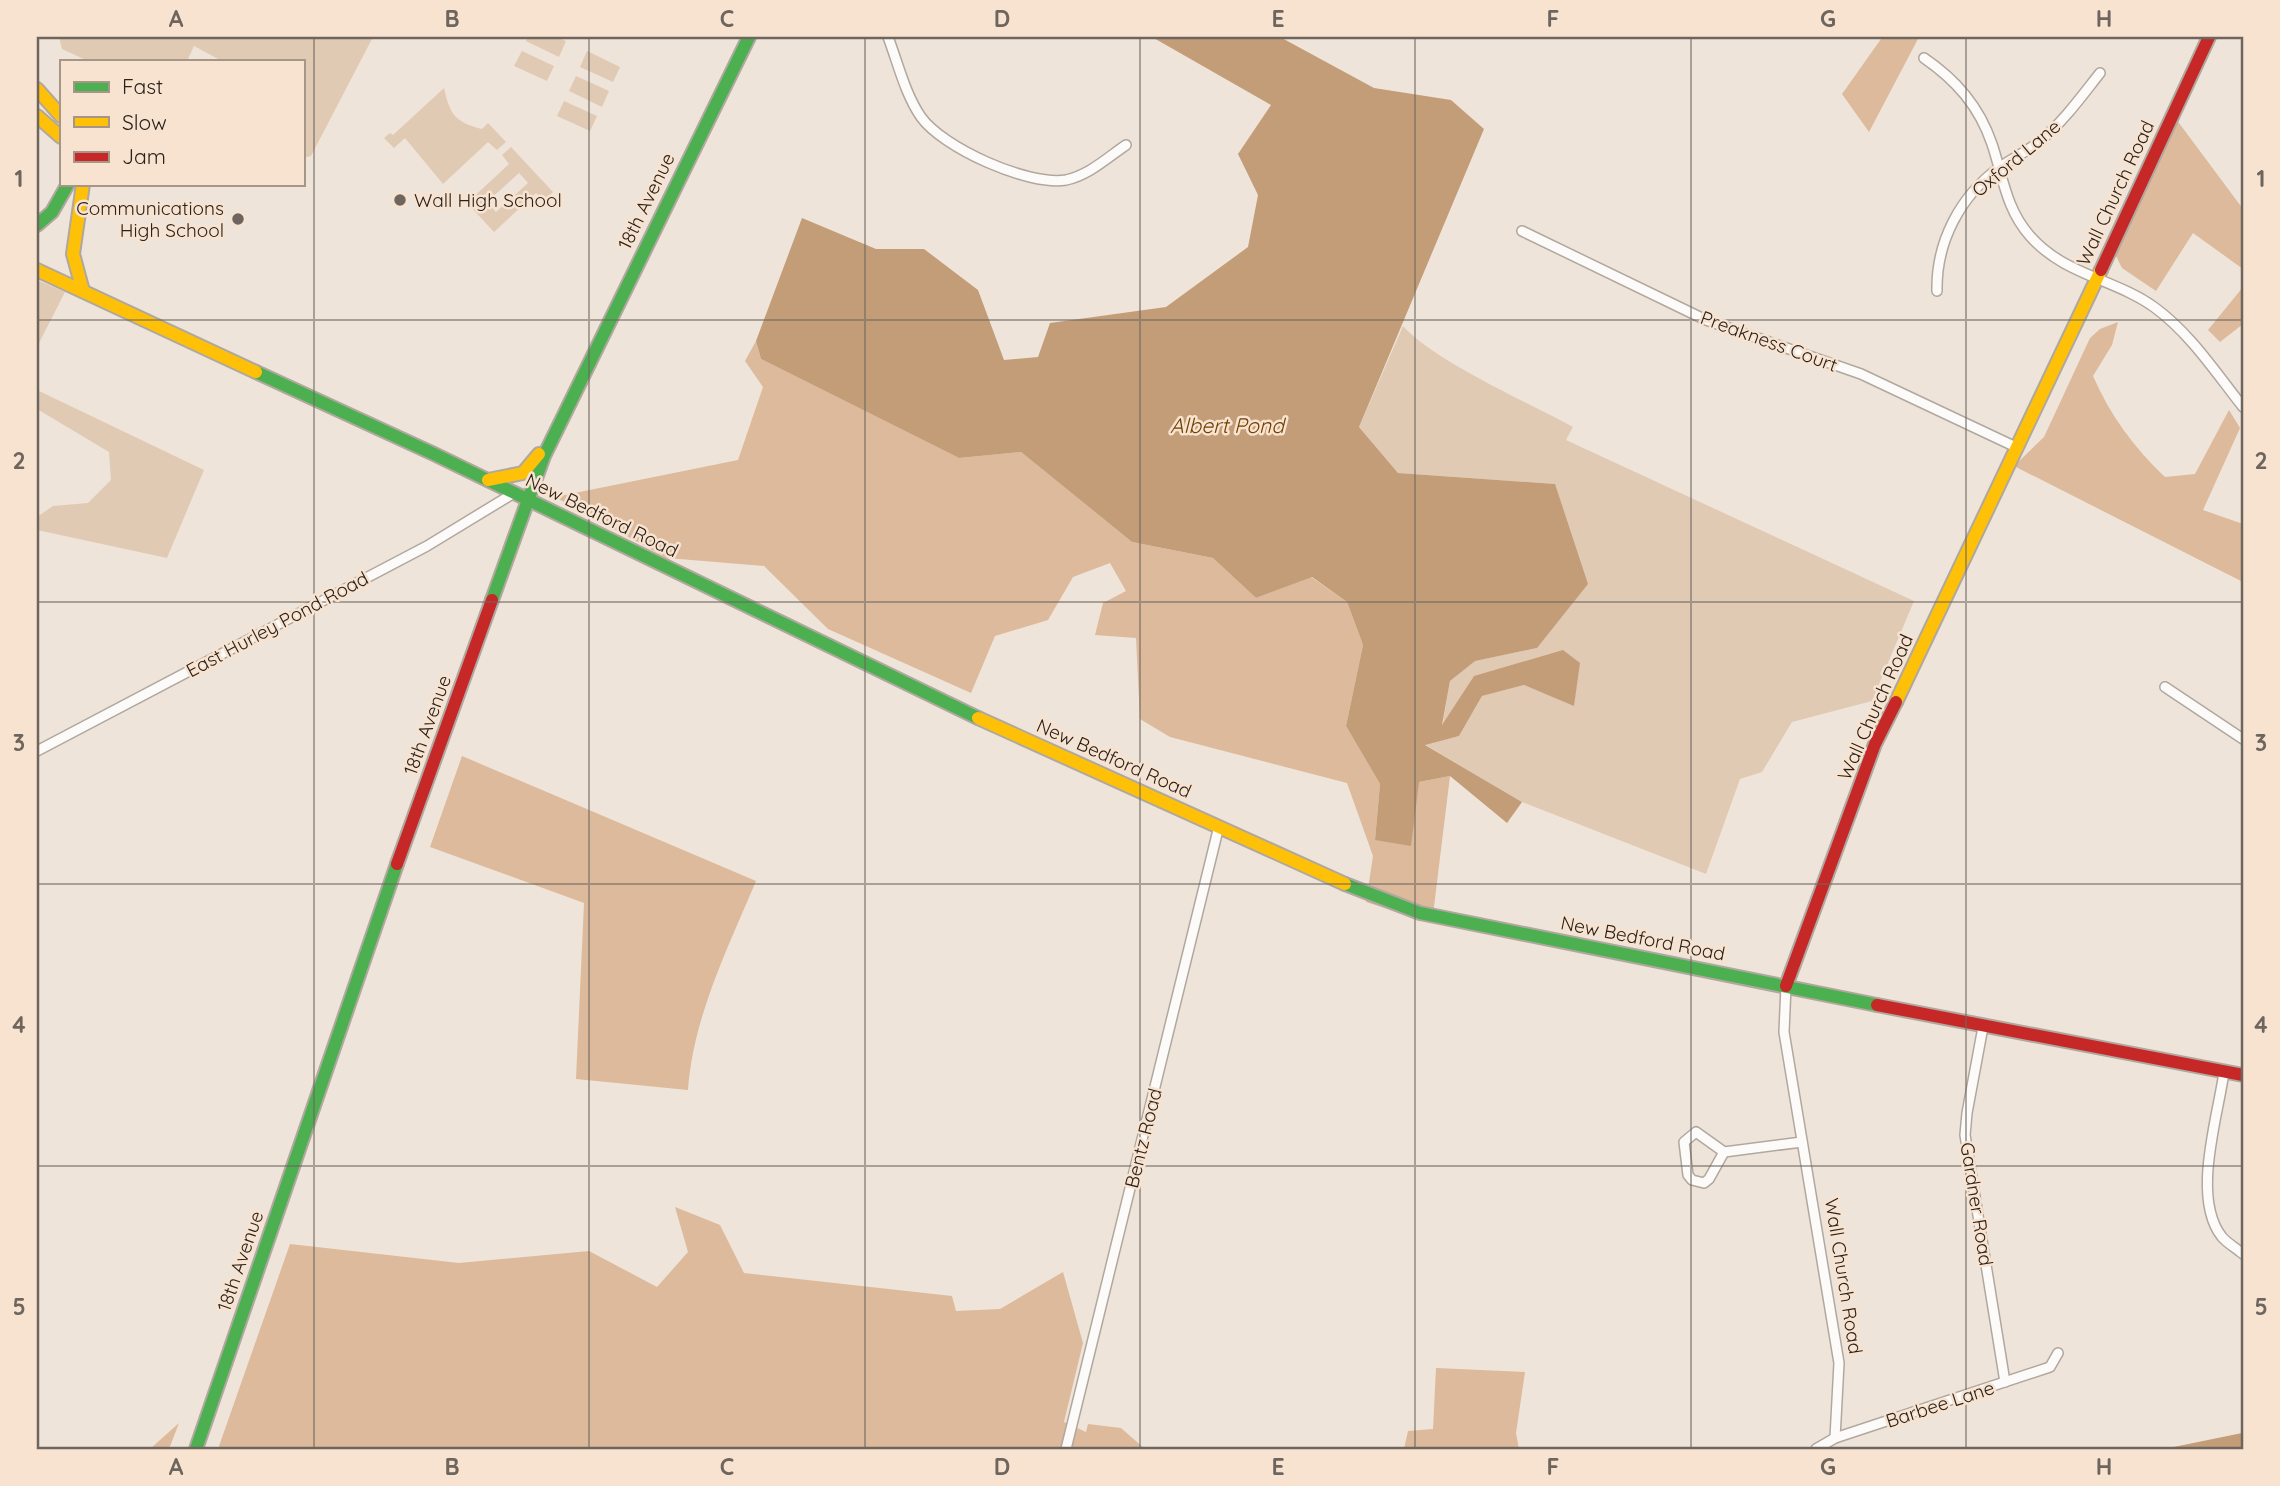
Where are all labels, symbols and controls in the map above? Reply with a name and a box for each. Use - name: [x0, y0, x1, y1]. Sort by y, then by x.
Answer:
- text: A: [169, 4, 184, 33]
- text: B: [444, 4, 460, 33]
- text: C: [720, 4, 734, 33]
- text: D: [994, 4, 1010, 33]
- text: E: [1271, 4, 1285, 33]
- text: F: [1547, 4, 1559, 33]
- text: G: [1820, 4, 1836, 33]
- text: H: [2096, 4, 2112, 33]
- legend: [60, 60, 304, 186]
- text: Fast: [122, 73, 163, 99]
- text: Slow: [122, 109, 167, 135]
- street label: Oxford Lane: [1967, 114, 2065, 202]
- street label: Wall Church Road: [2071, 117, 2159, 269]
- text: Jam: [122, 143, 166, 169]
- street label: 18th Avenue: [612, 149, 680, 253]
- text: 1: [15, 164, 23, 193]
- text: 1: [2257, 164, 2265, 193]
- place label: Wall High School: [414, 188, 562, 212]
- marker: Wall High School: [392, 192, 408, 208]
- place label: Communications High School: [76, 196, 224, 242]
- marker: Communications High School: [230, 211, 246, 227]
- street label: Preakness Court: [1697, 305, 1841, 377]
- water label: Albert Pond: [1170, 412, 1286, 438]
- text: 2: [12, 446, 26, 475]
- text: 2: [2254, 446, 2268, 475]
- street label: New Bedford Road: [522, 468, 682, 562]
- street label: East Hurley Pond Road: [182, 566, 372, 682]
- street label: Wall Church Road: [1832, 630, 1918, 784]
- street label: 18th Avenue: [398, 672, 456, 778]
- street label: New Bedford Road: [1033, 713, 1195, 803]
- text: 3: [13, 728, 25, 757]
- text: 3: [2255, 728, 2267, 757]
- street label: New Bedford Road: [1559, 910, 1727, 966]
- text: 4: [12, 1010, 26, 1039]
- text: 4: [2254, 1010, 2268, 1039]
- street label: Bentz Road: [1119, 1086, 1167, 1190]
- street label: Gardner Road: [1955, 1141, 1999, 1267]
- street label: Wall Church Road: [1820, 1196, 1868, 1356]
- street label: 18th Avenue: [212, 1208, 268, 1314]
- text: 5: [12, 1292, 26, 1321]
- text: 5: [2254, 1292, 2268, 1321]
- street label: Barbee Lane: [1883, 1375, 1997, 1433]
- text: A: [169, 1452, 184, 1481]
- text: B: [444, 1452, 460, 1481]
- text: C: [720, 1452, 734, 1481]
- text: D: [994, 1452, 1010, 1481]
- text: E: [1271, 1452, 1285, 1481]
- text: F: [1547, 1452, 1559, 1481]
- text: G: [1820, 1452, 1836, 1481]
- text: H: [2096, 1452, 2112, 1481]

